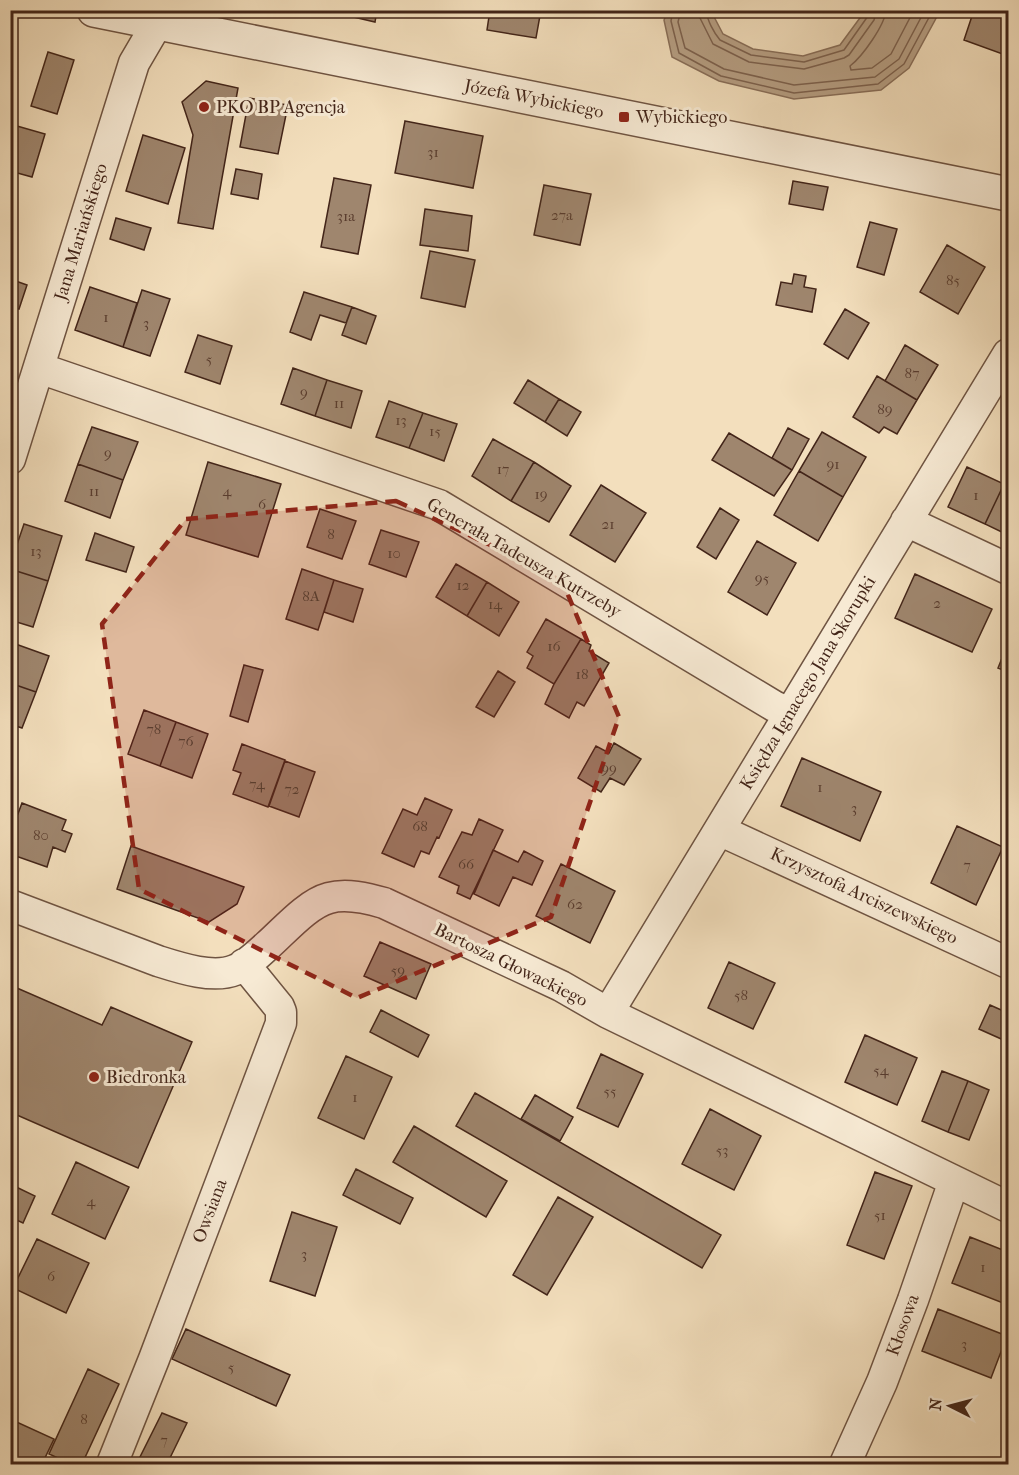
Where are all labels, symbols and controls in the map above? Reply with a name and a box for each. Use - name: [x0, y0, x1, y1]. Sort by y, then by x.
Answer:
- street label: Józefa Wybickiego: [460, 75, 606, 123]
- place label: PKO BP Agencja: [216, 97, 346, 118]
- marker: PKO BP Agencja: [197, 100, 211, 114]
- place label: Wybickiego: [635, 107, 727, 128]
- marker: Wybickiego: [617, 110, 631, 124]
- house number: 31: [427, 143, 439, 161]
- street label: Jana Mariańskiego: [50, 161, 112, 305]
- house number: 27a: [551, 206, 574, 224]
- house number: 31a: [337, 207, 356, 225]
- house number: 85: [946, 271, 960, 289]
- house number: 1: [103, 308, 109, 326]
- house number: 3: [143, 314, 149, 332]
- house number: 5: [206, 350, 212, 368]
- house number: 87: [905, 364, 919, 382]
- house number: 9: [300, 383, 308, 401]
- house number: 11: [334, 394, 344, 412]
- house number: 89: [877, 400, 893, 418]
- house number: 13: [395, 411, 407, 429]
- house number: 15: [429, 422, 441, 440]
- house number: 9: [104, 444, 112, 462]
- house number: 91: [826, 455, 840, 473]
- house number: 17: [497, 460, 509, 478]
- house number: 11: [89, 482, 99, 500]
- house number: 4: [223, 482, 233, 500]
- house number: 19: [534, 485, 548, 503]
- house number: 1: [973, 486, 979, 504]
- street label: Generała Tadeusza Kutrzeby: [423, 494, 626, 623]
- house number: 6: [258, 495, 267, 513]
- house number: 21: [601, 515, 615, 533]
- house number: 8: [327, 525, 335, 543]
- house number: 13: [30, 542, 42, 560]
- house number: 10: [387, 544, 401, 562]
- house number: 95: [755, 569, 769, 587]
- street label: Księdza Ignacego Jana Skorupki: [736, 572, 881, 794]
- house number: 12: [456, 576, 470, 594]
- house number: 8A: [302, 587, 320, 605]
- house number: 2: [933, 594, 941, 612]
- house number: 14: [488, 595, 503, 613]
- house number: 16: [547, 637, 562, 655]
- house number: 18: [576, 665, 588, 683]
- house number: 78: [147, 720, 161, 738]
- house number: 76: [178, 732, 195, 750]
- house number: 99: [601, 759, 617, 777]
- house number: 74: [249, 775, 266, 793]
- house number: 1: [817, 778, 823, 796]
- house number: 72: [285, 780, 300, 798]
- house number: 3: [851, 799, 857, 817]
- house number: 68: [412, 817, 428, 835]
- house number: 80: [33, 826, 49, 844]
- street label: Krzysztofa Arciszewskiego: [767, 843, 961, 949]
- house number: 66: [458, 855, 475, 873]
- house number: 7: [963, 856, 971, 874]
- house number: 62: [567, 895, 583, 913]
- street label: Bartosza Głowackiego: [431, 919, 591, 1011]
- house number: 59: [391, 961, 405, 979]
- house number: 58: [734, 986, 748, 1004]
- house number: 54: [873, 1061, 890, 1079]
- place label: Biedronka: [106, 1067, 187, 1088]
- marker: Biedronka: [87, 1070, 101, 1084]
- house number: 55: [604, 1082, 616, 1100]
- house number: 1: [352, 1088, 358, 1106]
- house number: 53: [716, 1141, 728, 1159]
- street label: Owsiana: [188, 1175, 232, 1246]
- house number: 4: [87, 1192, 97, 1210]
- house number: 51: [874, 1206, 886, 1224]
- house number: 3: [301, 1245, 307, 1263]
- house number: 1: [980, 1258, 986, 1276]
- house number: 6: [47, 1267, 56, 1285]
- street label: Kłosowa: [882, 1291, 924, 1359]
- house number: 3: [961, 1335, 967, 1353]
- house number: 5: [228, 1358, 234, 1376]
- north arrow: [920, 1376, 980, 1436]
- text: N: [925, 1397, 946, 1412]
- house number: 8: [80, 1410, 88, 1428]
- house number: 7: [160, 1431, 168, 1449]

